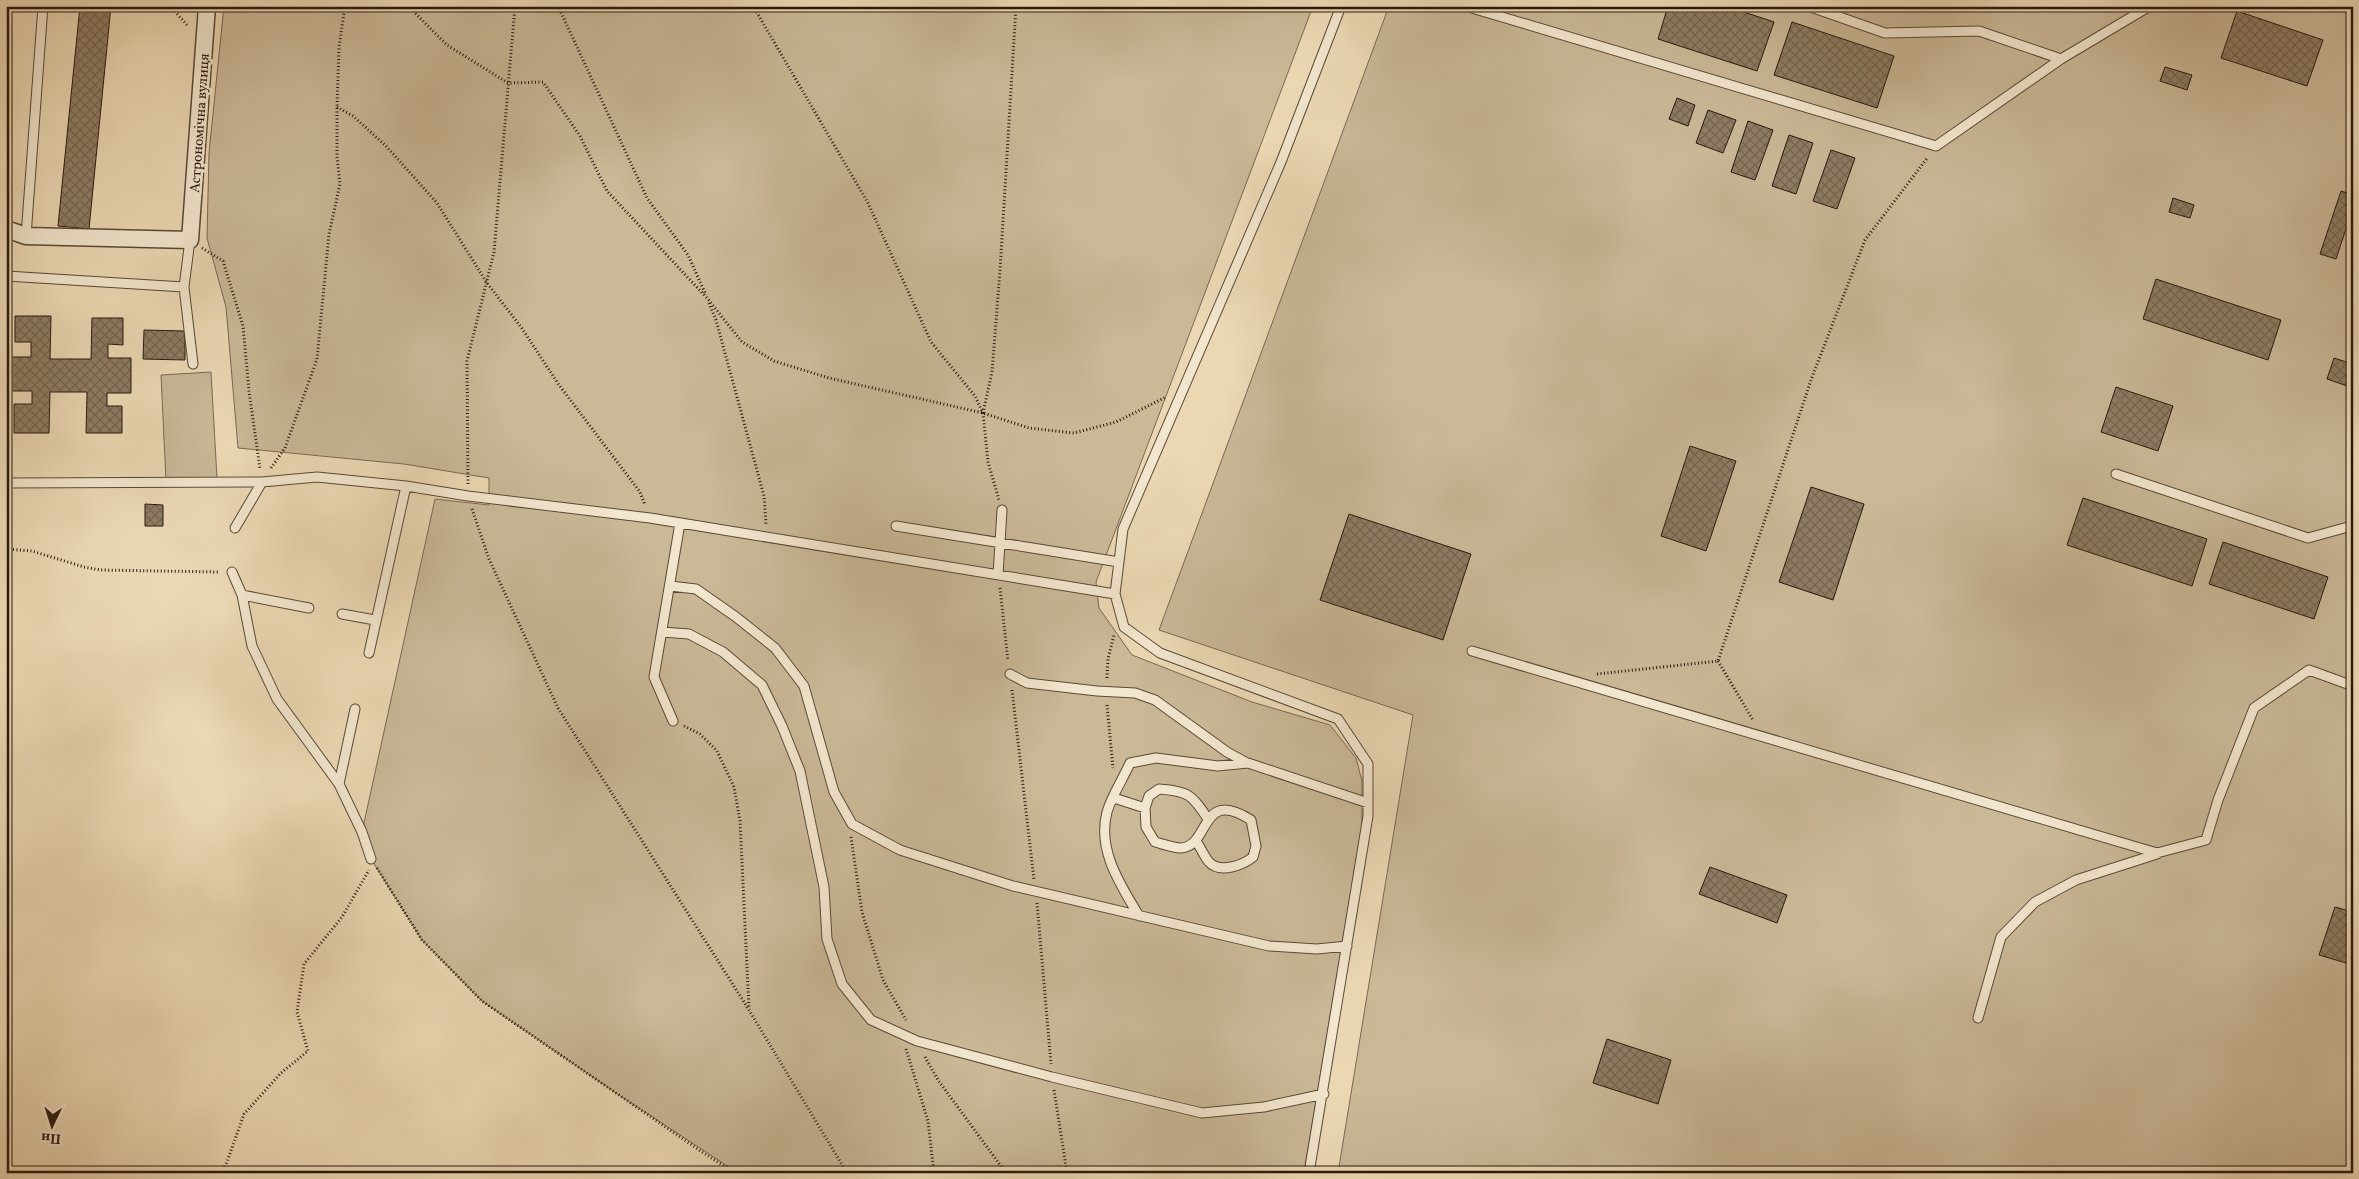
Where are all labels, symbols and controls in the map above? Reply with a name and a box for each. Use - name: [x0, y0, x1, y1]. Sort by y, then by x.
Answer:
- street label: Астрономічна вулиця: [186, 53, 215, 193]
- north arrow: [28, 1102, 78, 1152]
- text: Пн: [41, 1127, 62, 1148]

